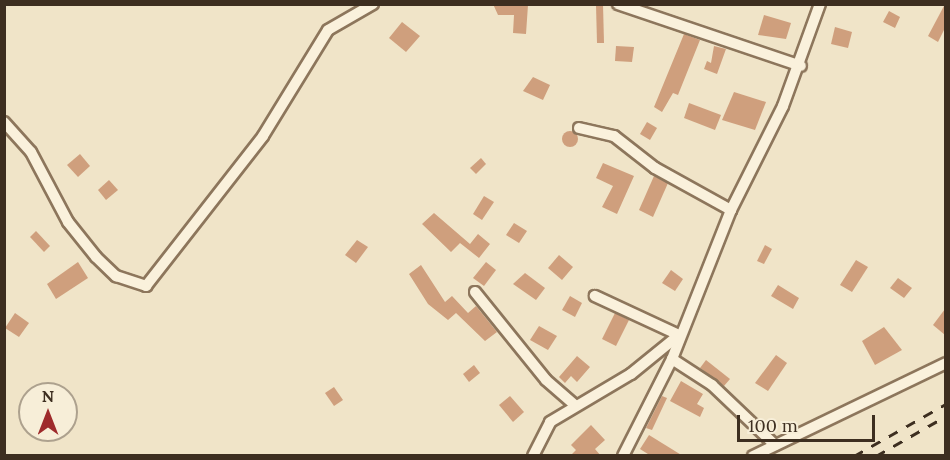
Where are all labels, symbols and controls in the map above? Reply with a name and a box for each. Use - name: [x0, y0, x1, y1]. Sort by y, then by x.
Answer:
- north arrow: [18, 382, 78, 442]
- text: N: [42, 386, 54, 406]
- scale bar: [740, 403, 878, 441]
- text: 100 m: [748, 414, 798, 437]

